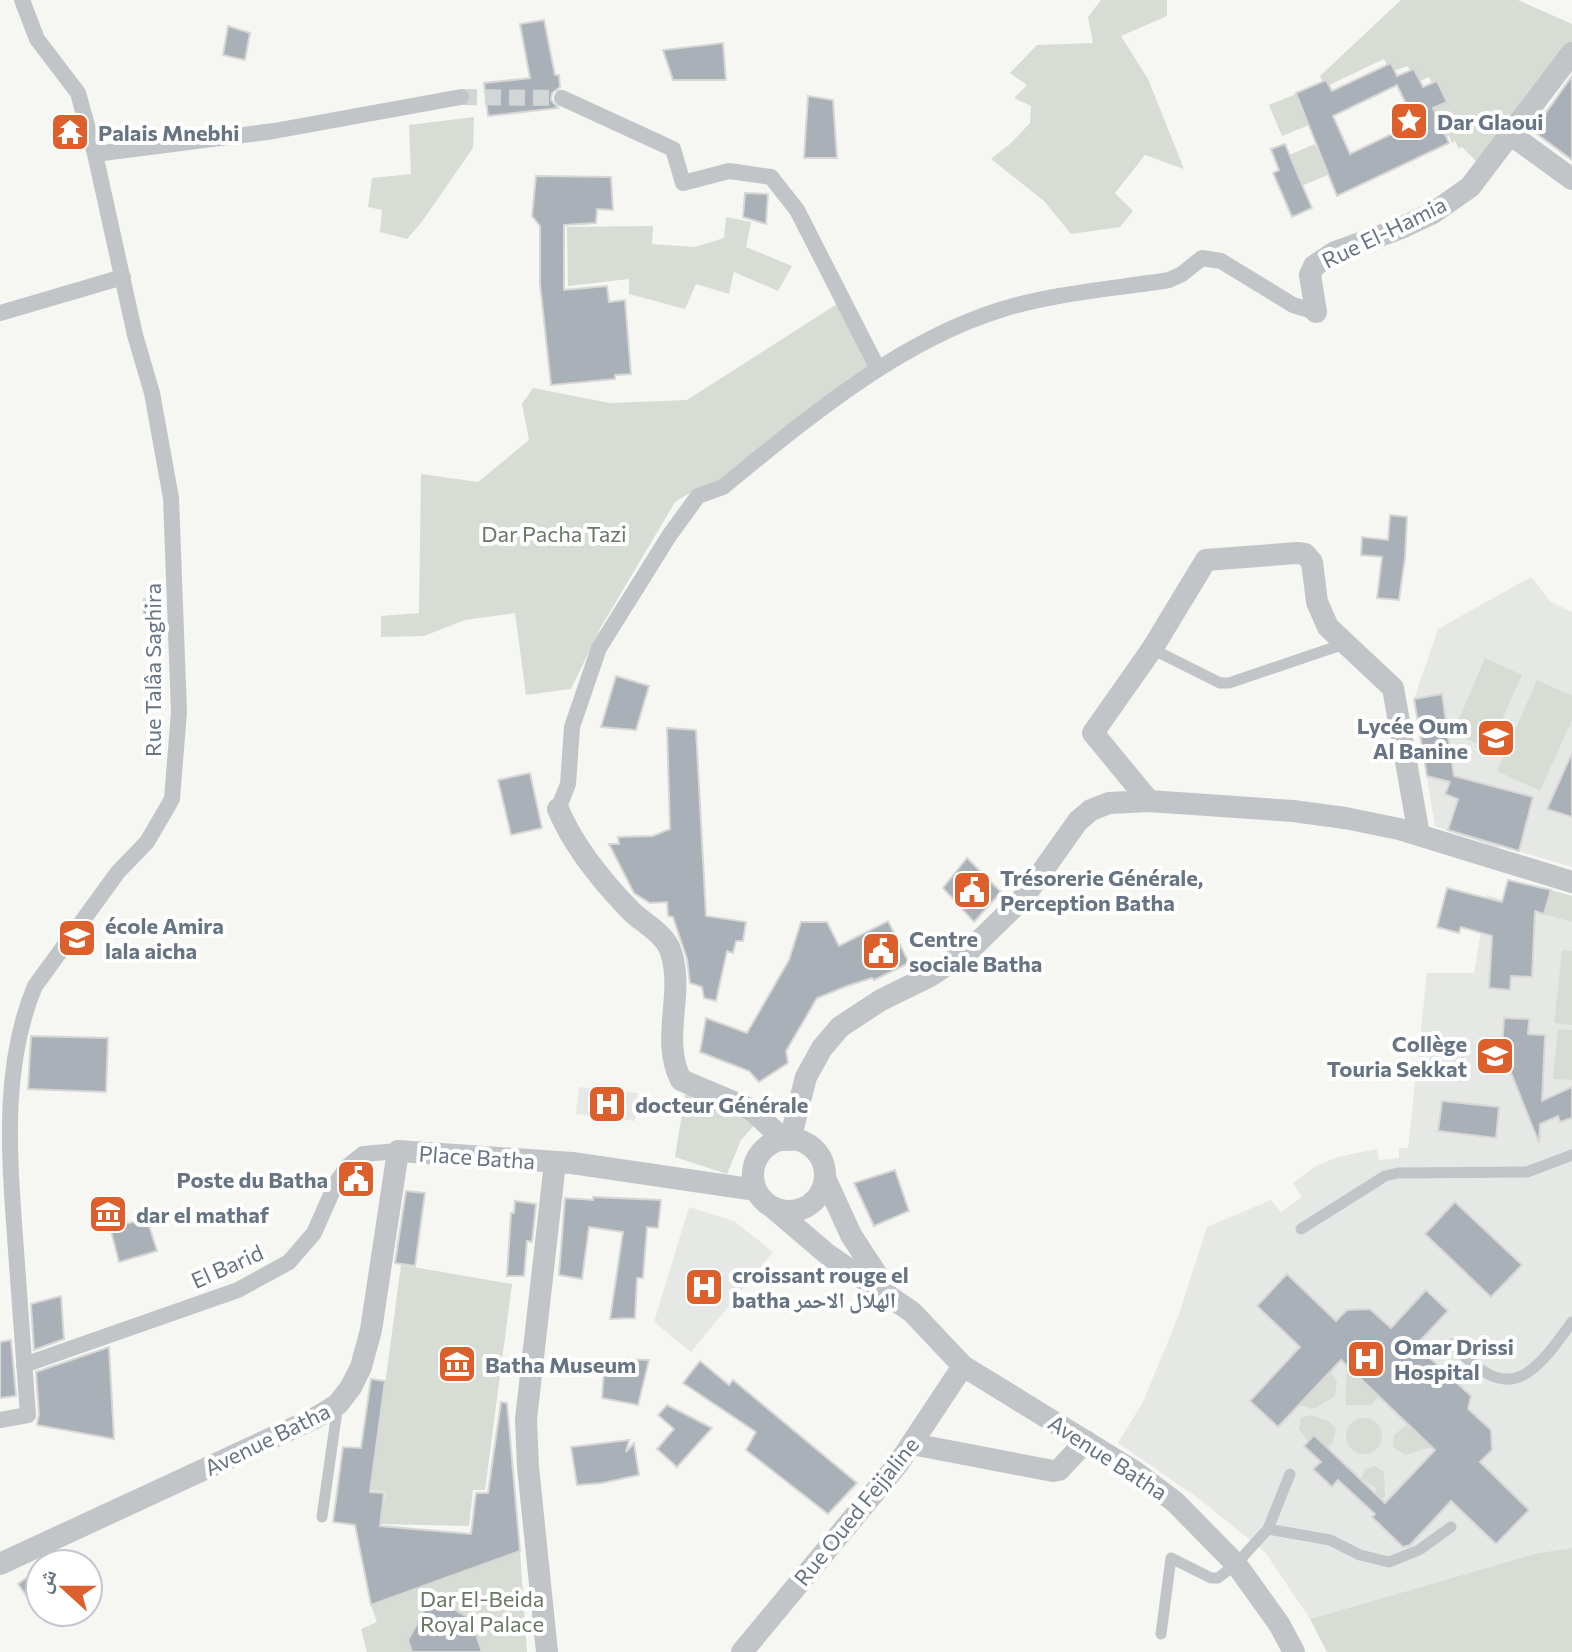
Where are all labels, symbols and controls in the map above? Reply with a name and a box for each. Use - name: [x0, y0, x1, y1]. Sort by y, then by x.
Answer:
- place icon: Dar Glaoui: [1388, 100, 1430, 142]
- place label: Dar Glaoui: [1437, 108, 1543, 135]
- temple icon: Palais Mnebhi: [49, 111, 91, 153]
- place label: Palais Mnebhi: [98, 119, 239, 146]
- street label: Rue El-Hamia: [1317, 190, 1451, 274]
- park label: Dar Pacha Tazi: [481, 520, 627, 547]
- street label: Rue Talâa Saghira: [139, 583, 166, 757]
- place label: Lycée Oum Al Banine: [1357, 712, 1468, 764]
- school or university icon: Lycée Oum Al Banine: [1475, 717, 1517, 759]
- place label: Trésorerie Générale, Perception Batha: [1000, 864, 1203, 916]
- public building icon: Trésorerie Générale, Perception Batha: [951, 869, 993, 911]
- place label: école Amira lala aicha: [105, 912, 224, 964]
- school or university icon: école Amira lala aicha: [56, 917, 98, 959]
- place label: Centre sociale Batha: [909, 925, 1042, 977]
- public building icon: Centre sociale Batha: [860, 930, 902, 972]
- place label: Collège Touria Sekkat: [1327, 1030, 1467, 1082]
- school or university icon: Collège Touria Sekkat: [1474, 1035, 1516, 1077]
- hospital icon: docteur Générale: [586, 1083, 628, 1125]
- place label: docteur Générale: [635, 1091, 808, 1118]
- street label: Place Batha: [418, 1139, 536, 1175]
- public building icon: Poste du Batha: [335, 1158, 377, 1200]
- place label: Poste du Batha: [177, 1166, 328, 1193]
- museum icon: dar el mathaf: [87, 1193, 129, 1235]
- place label: dar el mathaf: [136, 1201, 270, 1228]
- street label: El Barid: [187, 1238, 267, 1294]
- place label: croissant rouge el batha الهلال الاحمر: [732, 1261, 909, 1314]
- hospital icon: croissant rouge el batha الهلال الاحمر: [683, 1266, 725, 1308]
- place label: Omar Drissi Hospital: [1394, 1333, 1514, 1385]
- hospital icon: Omar Drissi Hospital: [1345, 1338, 1387, 1380]
- museum icon: Batha Museum: [436, 1343, 478, 1385]
- place label: Batha Museum: [485, 1351, 636, 1378]
- street label: Avenue Batha: [200, 1397, 334, 1481]
- street label: Avenue Batha: [1043, 1409, 1173, 1505]
- street label: Rue Oued Fejjaline: [788, 1431, 924, 1591]
- north arrow: [24, 1548, 104, 1628]
- text: ش: [28, 1565, 63, 1597]
- park label: Dar El-Beida Royal Palace: [420, 1585, 544, 1637]

